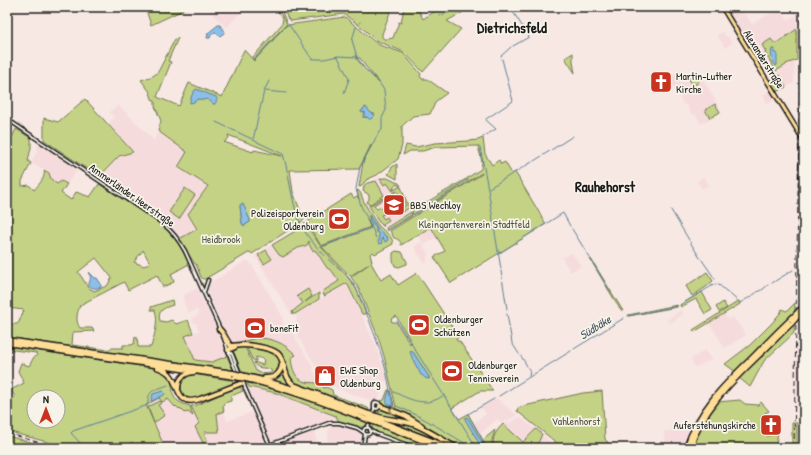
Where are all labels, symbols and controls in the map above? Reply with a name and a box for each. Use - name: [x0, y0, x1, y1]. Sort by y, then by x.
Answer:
- district label: Dietrichsfeld: [477, 17, 547, 38]
- street label: Alexanderstraße: [740, 27, 788, 91]
- church icon: Martin-Luther Kirche: [648, 69, 674, 95]
- place label: Martin-Luther Kirche: [676, 69, 733, 96]
- street label: Ammerländer Heerstraße: [86, 160, 178, 230]
- district label: Rauhehorst: [575, 176, 636, 197]
- school or university icon: BBS Wechloy: [381, 192, 407, 218]
- place label: BBS Wechloy: [410, 198, 461, 212]
- place label: Polizeisportverein Oldenburg: [251, 206, 324, 233]
- sports icon: Polizeisportverein Oldenburg: [326, 206, 352, 232]
- park label: Kleingartenverein Stadtfeld: [418, 217, 530, 231]
- park label: Heidbrook: [202, 232, 241, 246]
- water label: Südbäke: [576, 310, 615, 343]
- sports icon: Oldenburger Schützen: [406, 312, 432, 338]
- place label: Oldenburger Schützen: [434, 312, 484, 339]
- sports icon: beneFit: [242, 315, 268, 341]
- place label: beneFit: [270, 321, 299, 335]
- sports icon: Oldenburger Tennisverein: [439, 358, 465, 384]
- place label: Oldenburger Tennisverein: [468, 358, 519, 385]
- shop icon: EWE Shop Oldenburg: [312, 363, 338, 389]
- place label: EWE Shop Oldenburg: [340, 363, 381, 390]
- north arrow: [26, 389, 66, 429]
- text: N: [43, 392, 49, 406]
- one-way arrow: [388, 407, 395, 415]
- church icon: Auferstehungskirche: [758, 412, 784, 438]
- park label: Vahlenhorst: [552, 414, 601, 428]
- place label: Auferstehungskirche: [674, 418, 757, 432]

